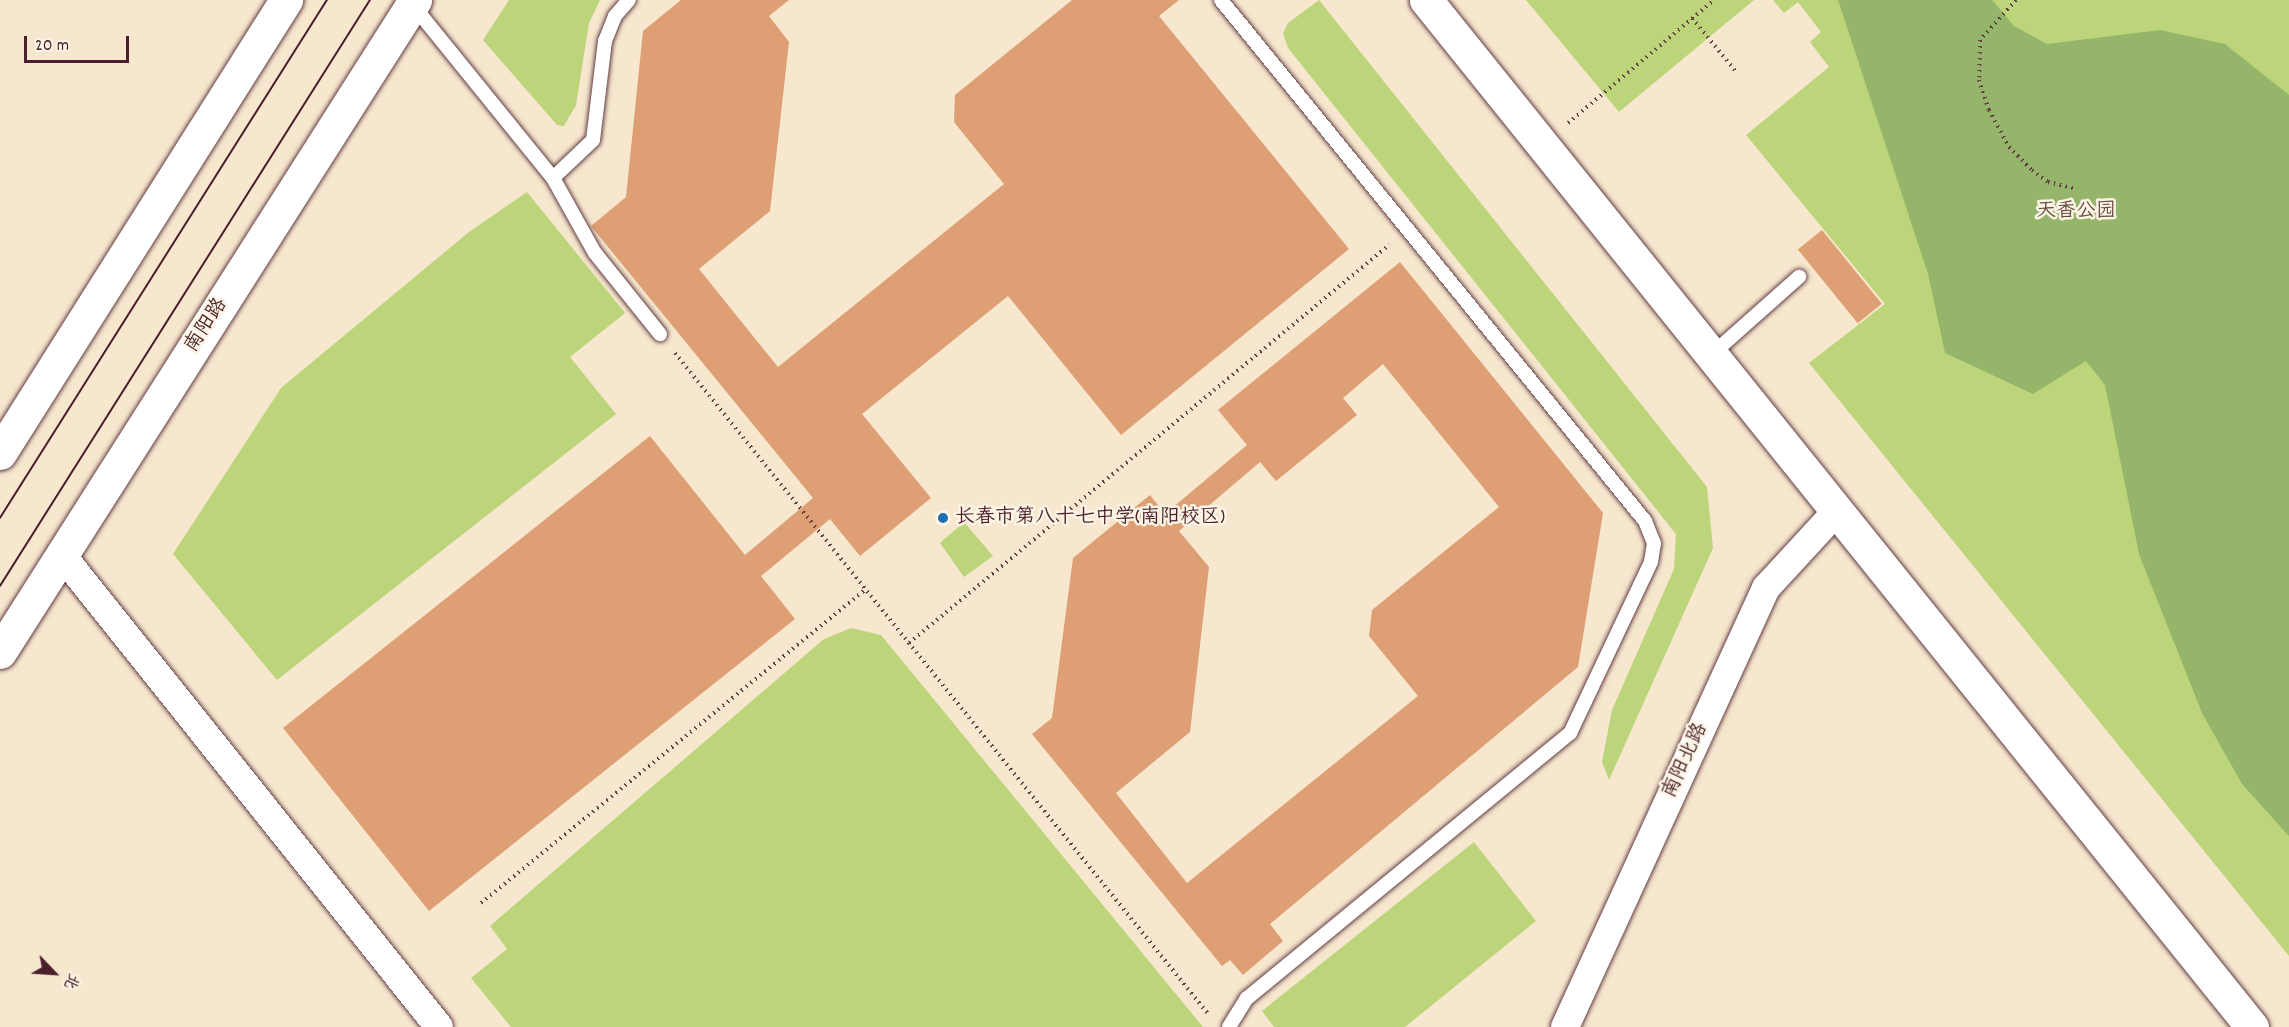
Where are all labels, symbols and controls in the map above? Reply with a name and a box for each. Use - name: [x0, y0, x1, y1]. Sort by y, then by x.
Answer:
- scale bar: [27, 24, 132, 62]
- text: 20 m: [35, 34, 69, 59]
- park label: 天香公园: [2036, 200, 2116, 224]
- street label: 南阳路: [181, 294, 233, 358]
- place label: 长春市第八十七中学(南阳校区): [955, 506, 1225, 530]
- marker: 长春市第八十七中学(南阳校区): [936, 511, 950, 525]
- street label: 南阳北路: [1658, 720, 1714, 802]
- north arrow: [24, 943, 84, 1003]
- text: 北: [57, 969, 85, 993]

